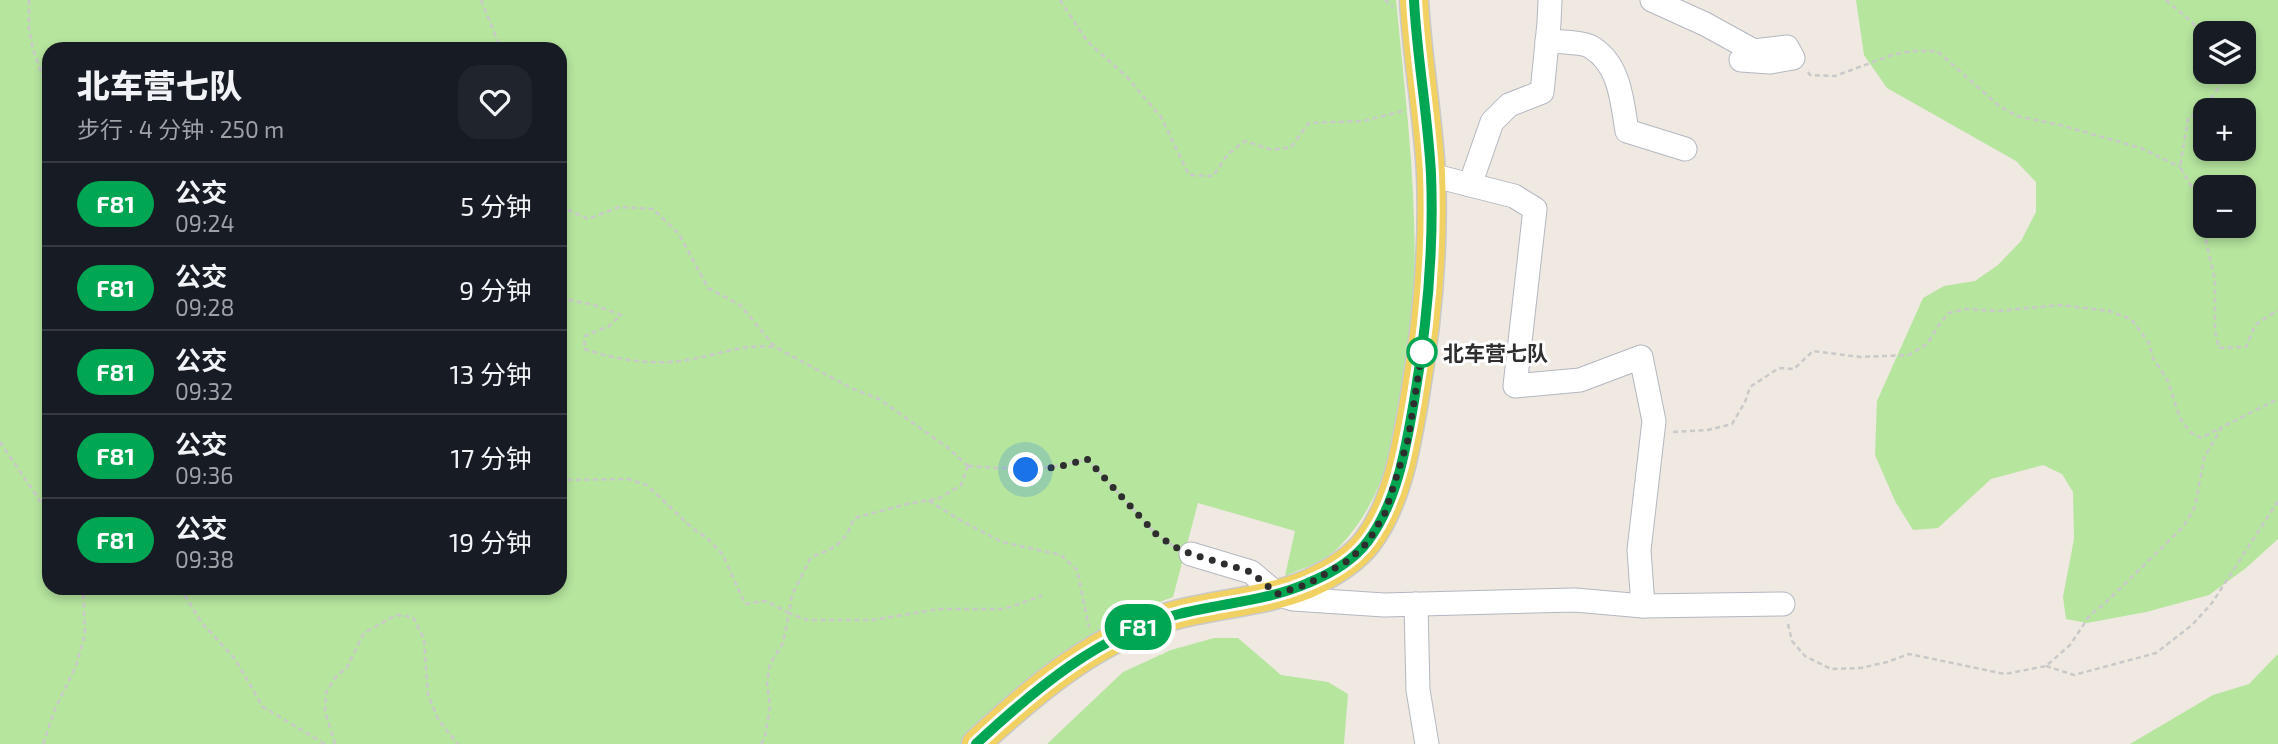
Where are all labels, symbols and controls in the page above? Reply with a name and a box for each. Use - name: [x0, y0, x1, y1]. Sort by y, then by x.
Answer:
- map controls: [2193, 21, 2256, 238]
- button: layers: [2193, 21, 2256, 84]
- text: 北车营七队: [77, 65, 242, 105]
- button: heart: [458, 65, 532, 139]
- button: +: [2193, 98, 2256, 161]
- text: 步行 · 4 分钟 · 250 m: [77, 115, 284, 143]
- button: −: [2193, 175, 2256, 238]
- text: 公交: [175, 176, 227, 207]
- text: F81: [96, 189, 135, 218]
- text: 5 分钟: [460, 190, 532, 221]
- text: 09:24: [175, 209, 235, 237]
- text: 公交: [175, 260, 227, 291]
- text: F81: [96, 273, 135, 302]
- text: 9 分钟: [459, 274, 532, 305]
- text: 09:28: [175, 293, 234, 321]
- marker: 北车营七队: [1407, 337, 1437, 367]
- place label: 北车营七队: [1443, 340, 1548, 365]
- text: 公交: [175, 344, 227, 375]
- text: F81: [96, 357, 135, 386]
- text: 13 分钟: [449, 358, 532, 389]
- text: 09:32: [175, 377, 233, 405]
- text: 公交: [175, 428, 227, 459]
- text: F81: [96, 441, 135, 470]
- text: 17 分钟: [451, 442, 532, 473]
- your location: [1008, 452, 1043, 487]
- text: 09:36: [175, 461, 233, 489]
- text: 公交: [175, 512, 227, 543]
- text: F81: [96, 525, 135, 554]
- text: 19 分钟: [449, 526, 532, 557]
- text: 09:38: [175, 545, 234, 573]
- line badge: F81: [1098, 604, 1178, 650]
- text: F81: [1119, 612, 1157, 641]

